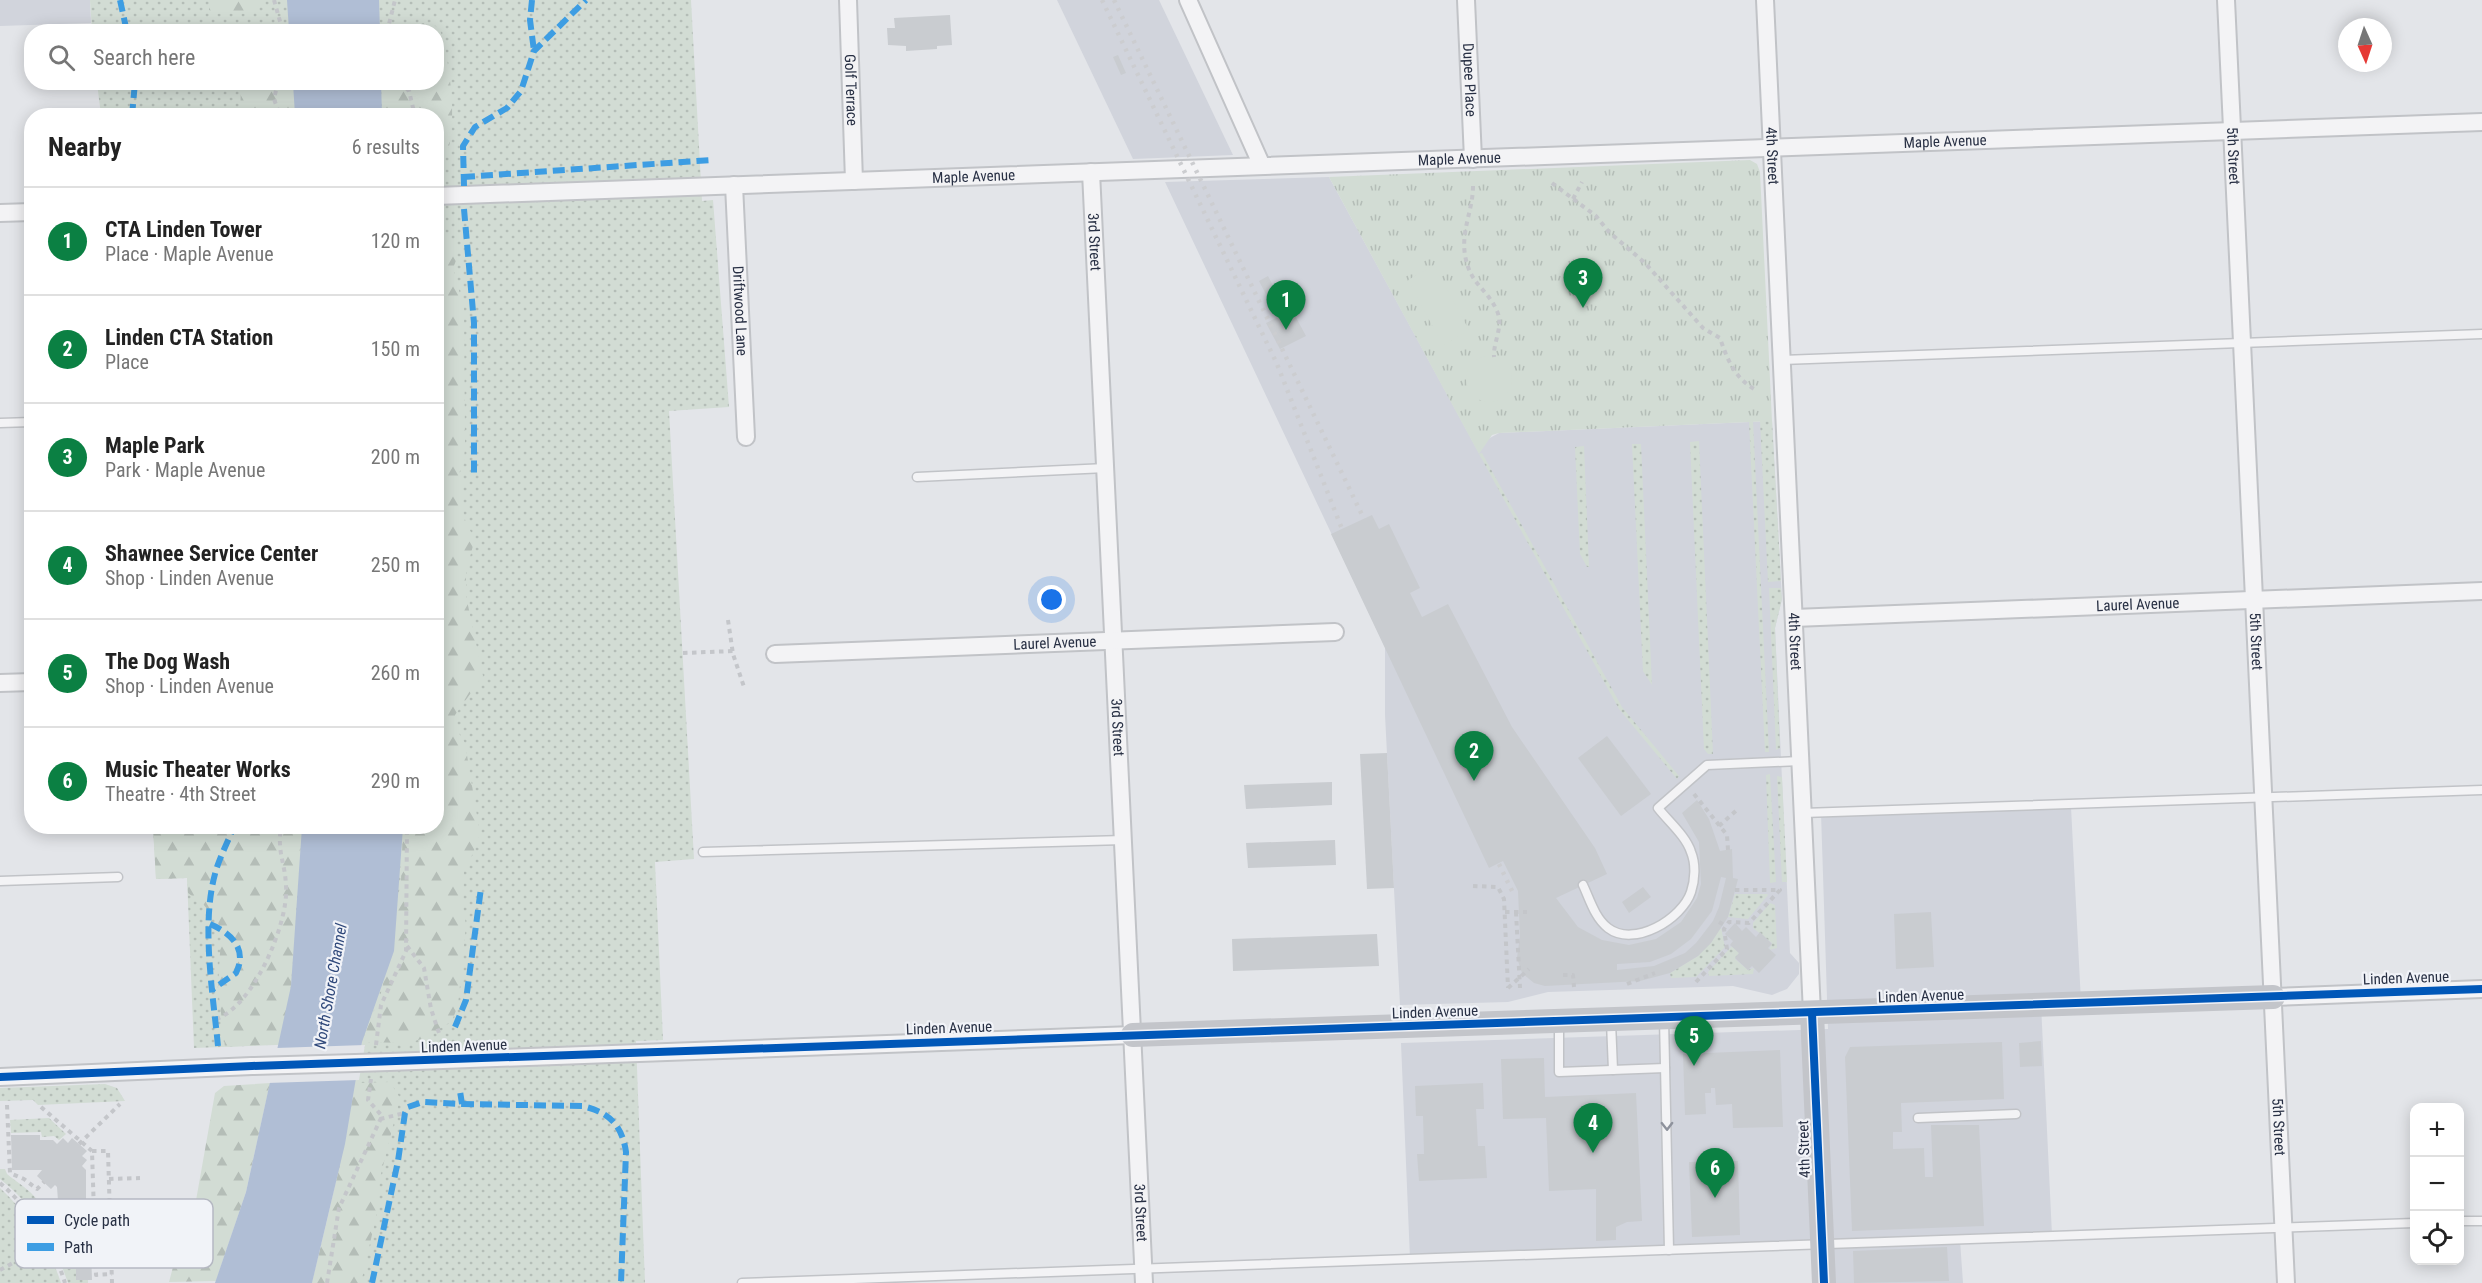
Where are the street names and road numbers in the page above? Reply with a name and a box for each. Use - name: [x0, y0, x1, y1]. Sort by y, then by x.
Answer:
- street label: Dupee Place: [1459, 43, 1480, 117]
- street label: Golf Terrace: [841, 54, 861, 126]
- street label: 4th Street: [1762, 127, 1783, 185]
- street label: 5th Street: [2223, 127, 2244, 185]
- street label: Maple Avenue: [1903, 131, 1987, 152]
- street label: Maple Avenue: [1417, 148, 1501, 169]
- street label: Maple Avenue: [932, 166, 1015, 187]
- street label: 3rd Street: [1084, 213, 1105, 271]
- street label: Driftwood Lane: [729, 265, 751, 356]
- street label: Laurel Avenue: [2096, 594, 2180, 615]
- street label: 4th Street: [1784, 612, 1805, 671]
- street label: 5th Street: [2246, 612, 2266, 671]
- street label: Laurel Avenue: [1013, 632, 1097, 654]
- street label: 3rd Street: [1107, 698, 1128, 757]
- street label: Linden Avenue: [2363, 968, 2449, 988]
- street label: Linden Avenue: [1878, 986, 1964, 1006]
- street label: Linden Avenue: [1392, 1002, 1478, 1022]
- street label: Linden Avenue: [906, 1018, 992, 1038]
- street label: Linden Avenue: [421, 1036, 507, 1056]
- street label: 5th Street: [2268, 1098, 2289, 1156]
- street label: 4th Street: [1794, 1120, 1814, 1178]
- street label: 3rd Street: [1130, 1183, 1151, 1242]

